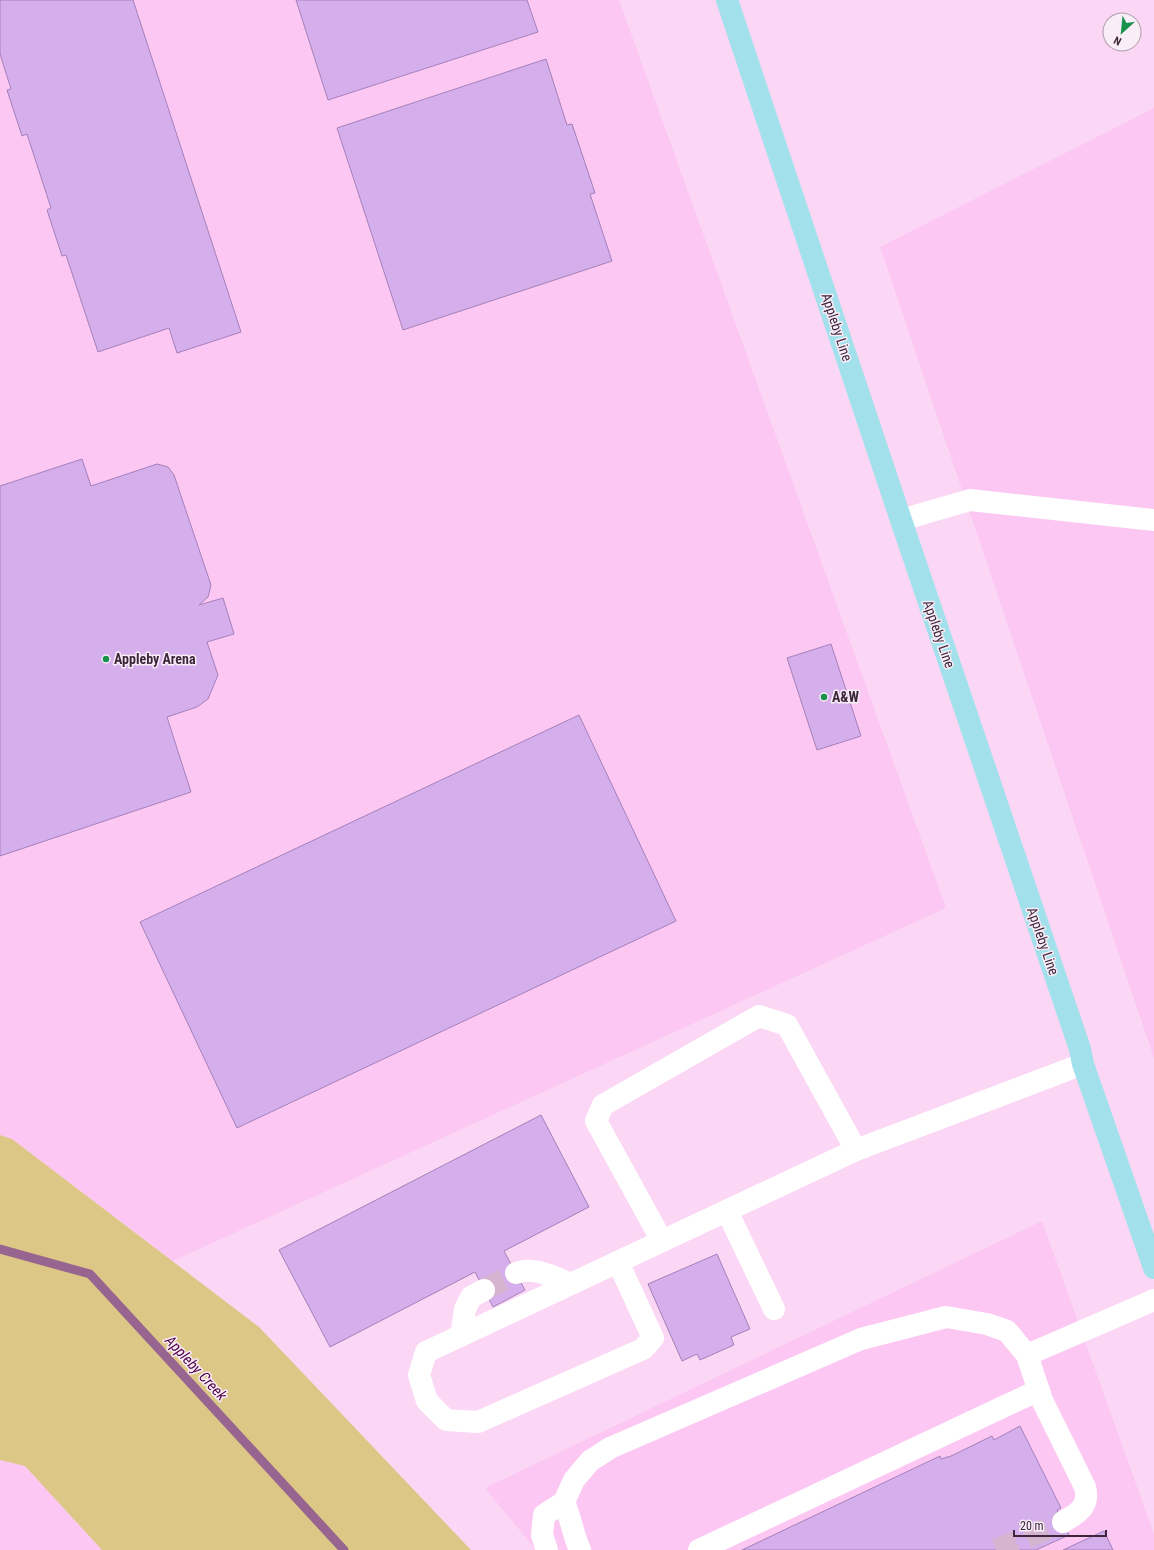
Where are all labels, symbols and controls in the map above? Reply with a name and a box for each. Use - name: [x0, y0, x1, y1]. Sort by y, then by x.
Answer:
- north arrow: [1102, 12, 1142, 52]
- text: N: [1112, 33, 1124, 48]
- street label: Appleby Line: [818, 291, 856, 364]
- street label: Appleby Line: [920, 598, 958, 670]
- place label: Appleby Arena: [114, 651, 196, 667]
- marker: Appleby Arena: [101, 654, 111, 664]
- place label: A&W: [832, 689, 859, 705]
- marker: A&W: [819, 692, 829, 702]
- street label: Appleby Line: [1024, 905, 1062, 977]
- water label: Appleby Creek: [161, 1331, 231, 1405]
- scale bar: [1014, 1512, 1106, 1538]
- text: 20 m: [1020, 1519, 1044, 1533]

